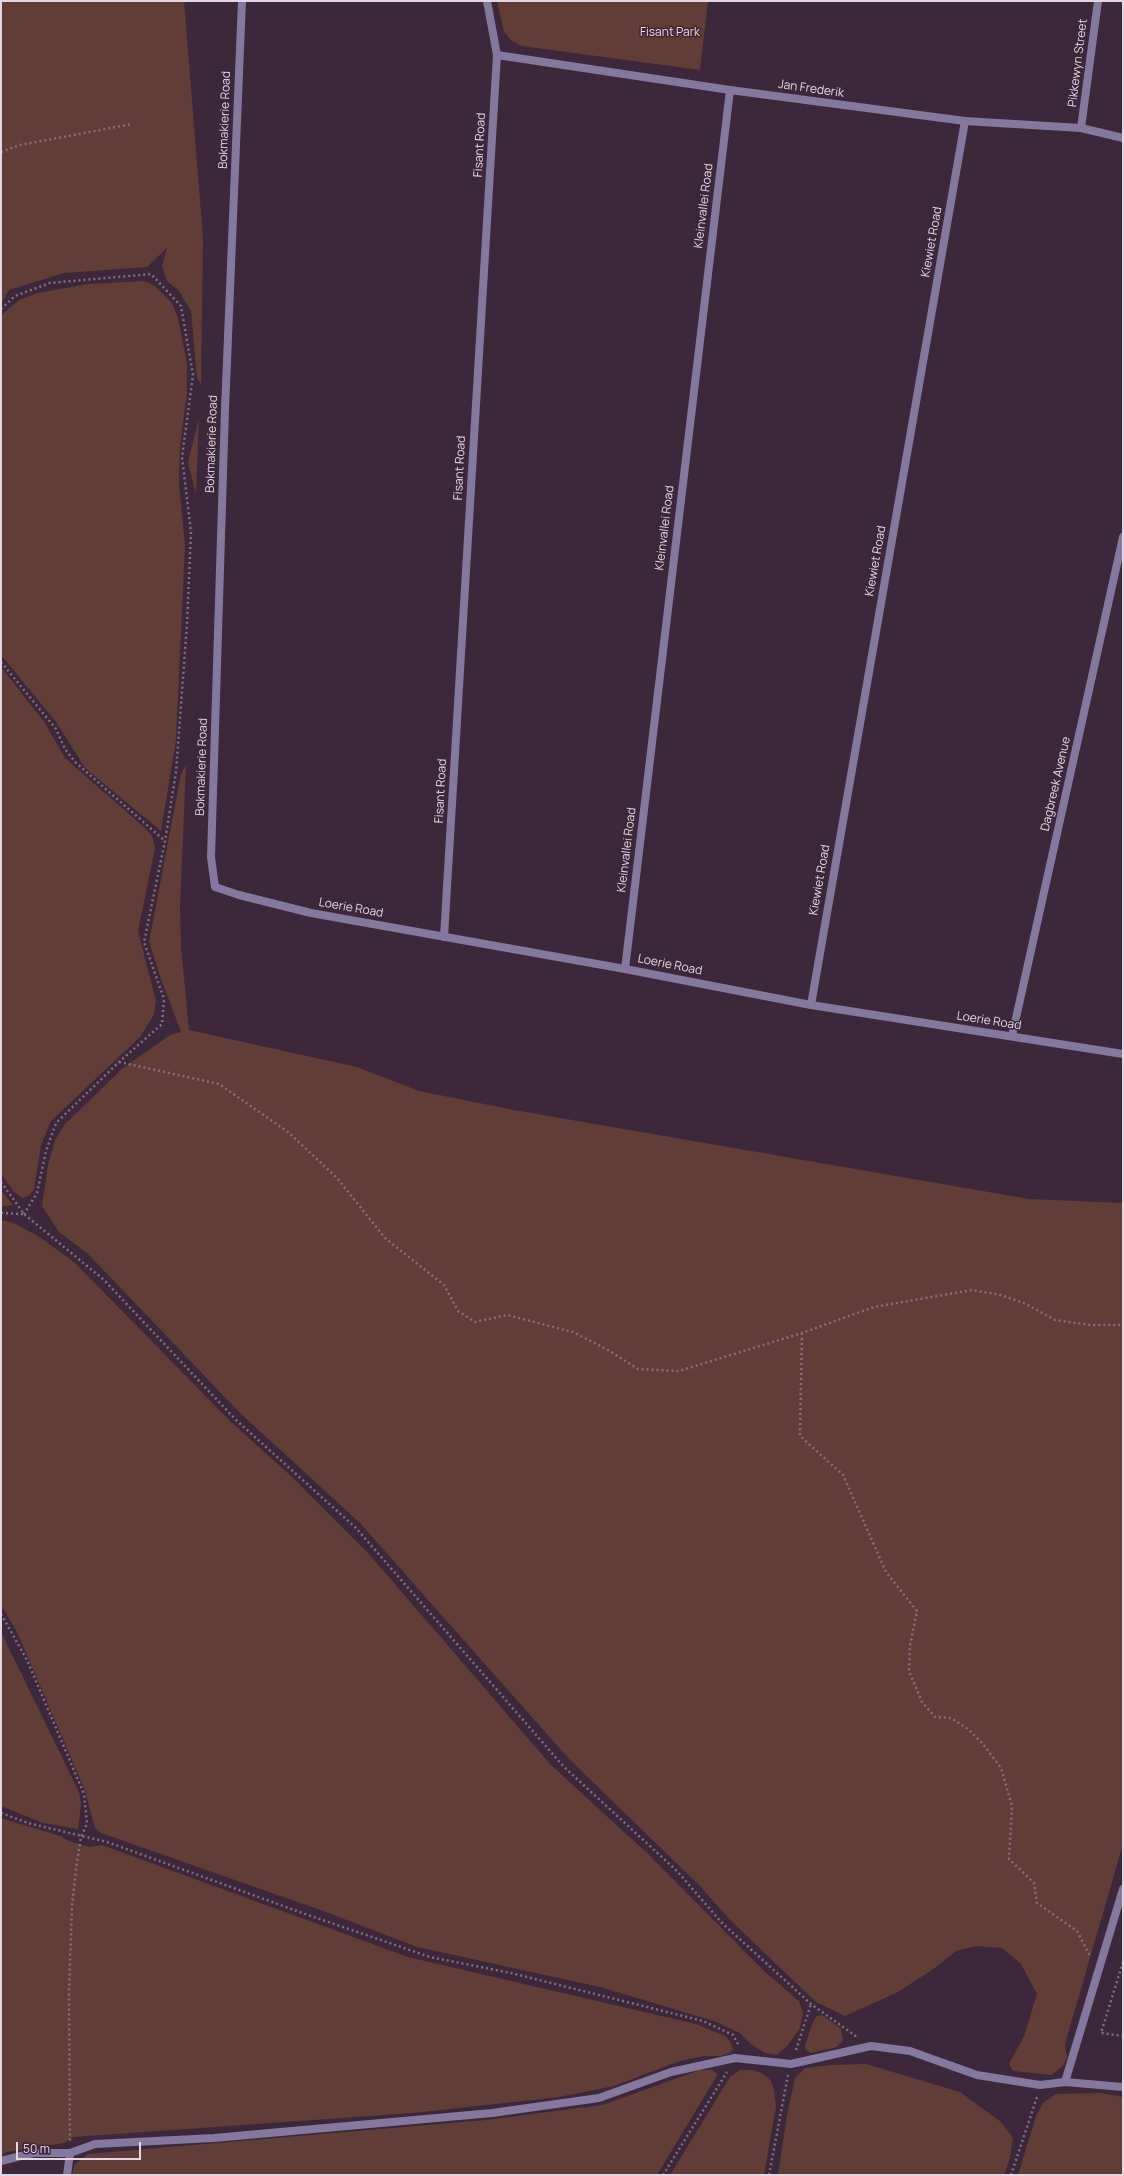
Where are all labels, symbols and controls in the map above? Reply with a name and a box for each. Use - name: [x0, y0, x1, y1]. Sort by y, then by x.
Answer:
- street label: Pikkewyn Street: [1065, 18, 1091, 108]
- park label: Fisant Park: [640, 26, 700, 40]
- street label: Bokmakierie Road: [216, 71, 234, 169]
- street label: Jan Frederik: [777, 77, 845, 101]
- street label: Fisant Road: [471, 112, 489, 178]
- street label: Kleinvallei Road: [692, 163, 716, 249]
- street label: Kiewiet Road: [919, 206, 945, 278]
- street label: Bokmakierie Road: [203, 395, 221, 493]
- street label: Fisant Road: [451, 435, 469, 501]
- street label: Kleinvallei Road: [653, 485, 677, 571]
- street label: Kiewiet Road: [863, 525, 889, 597]
- street label: Bokmakierie Road: [193, 718, 211, 816]
- street label: Dagbreek Avenue: [1038, 735, 1074, 833]
- street label: Fisant Road: [432, 758, 450, 824]
- street label: Kleinvallei Road: [615, 807, 639, 893]
- street label: Kiewiet Road: [807, 844, 833, 916]
- street label: Loerie Road: [318, 895, 384, 921]
- street label: Loerie Road: [637, 952, 703, 978]
- street label: Loerie Road: [956, 1009, 1022, 1033]
- scale bar: [18, 2134, 143, 2160]
- text: 50 m: [23, 2140, 50, 2157]

